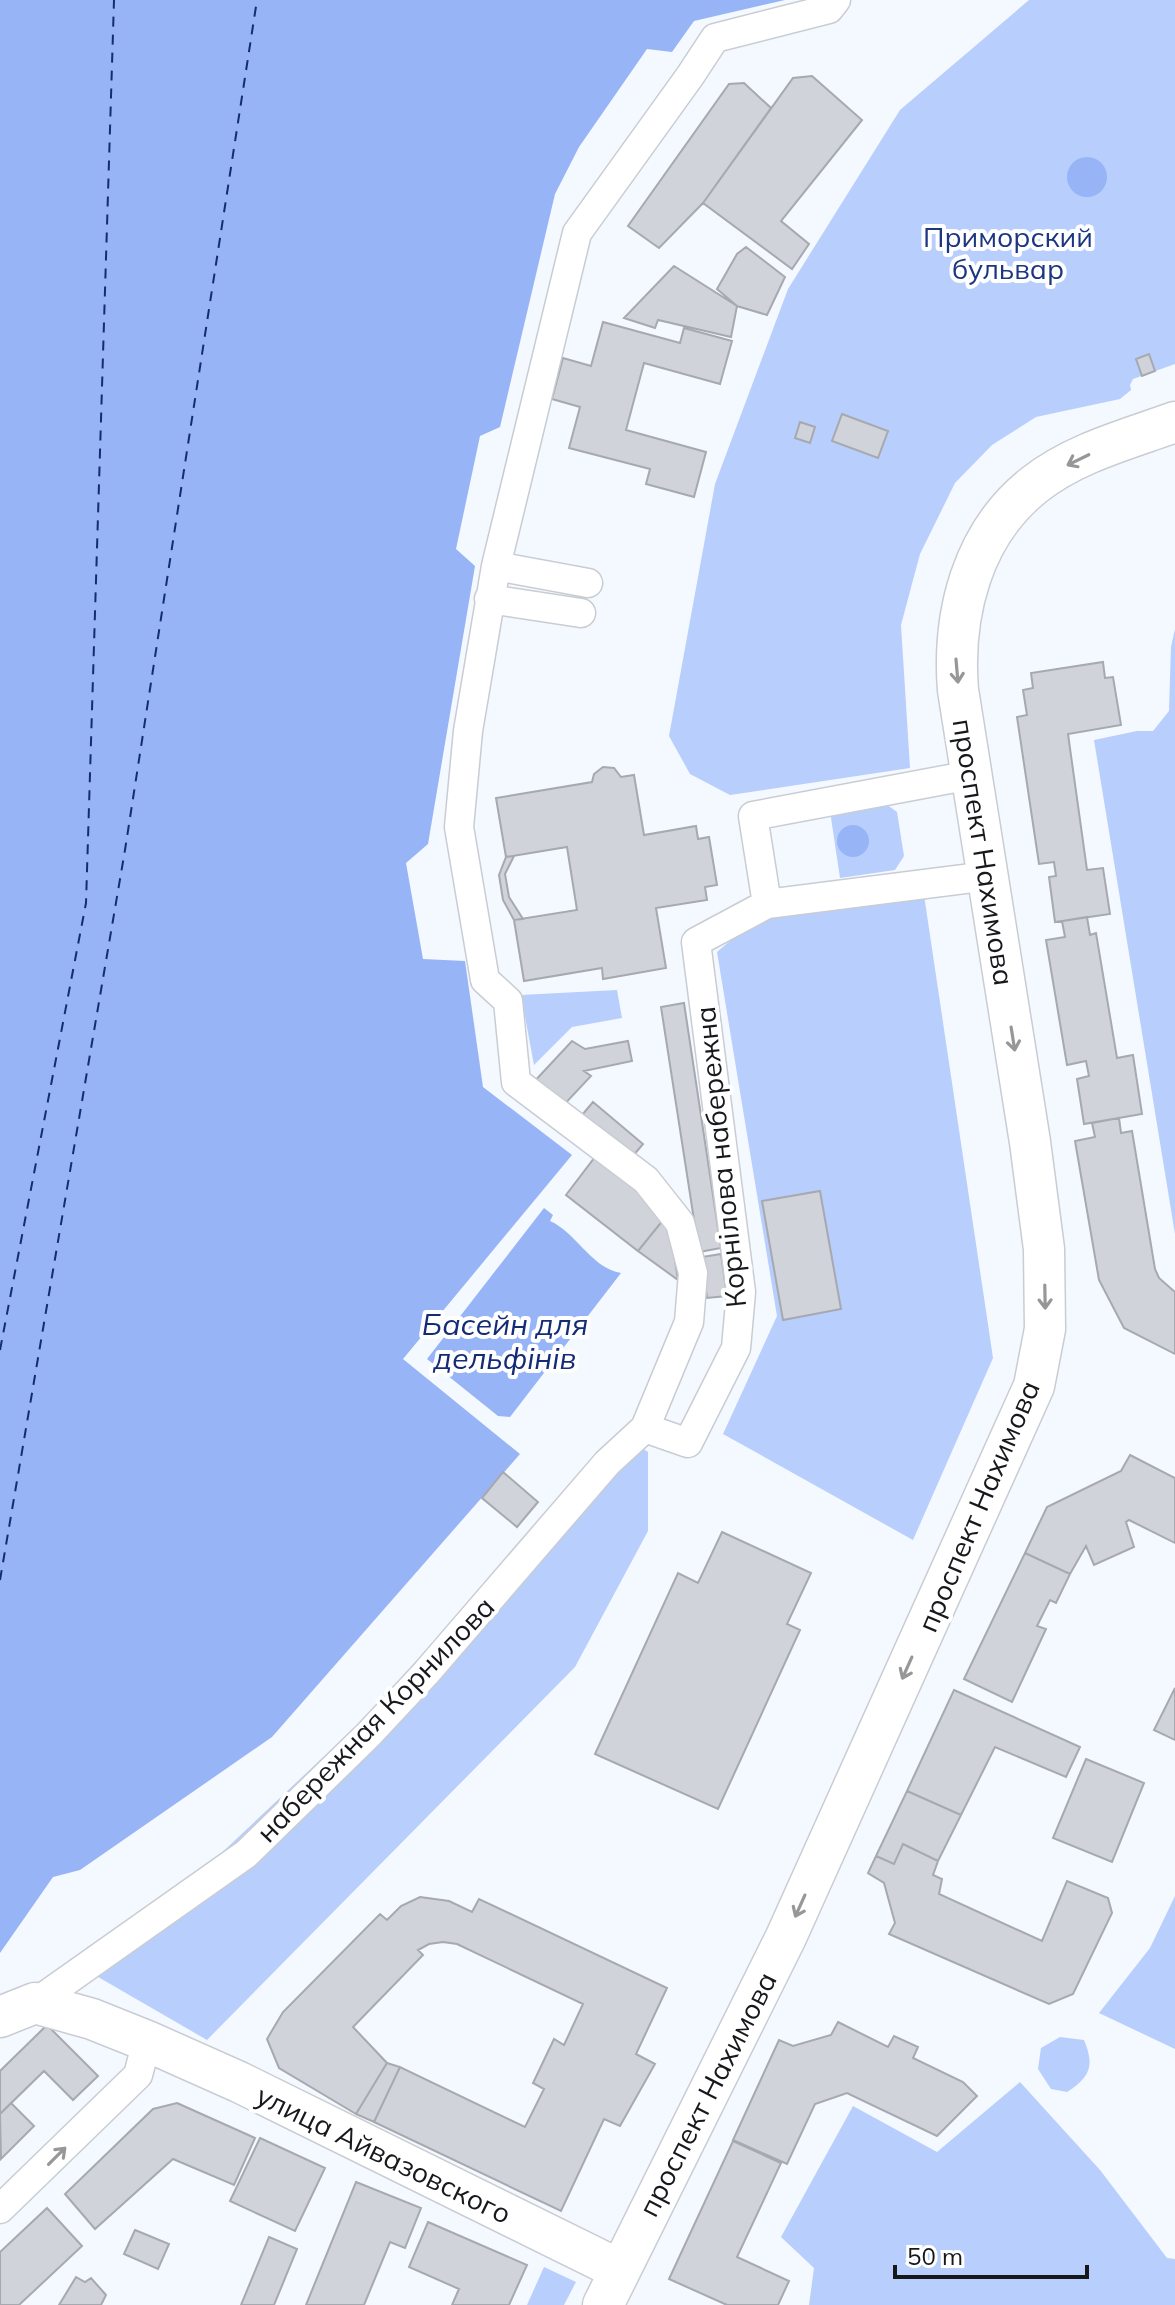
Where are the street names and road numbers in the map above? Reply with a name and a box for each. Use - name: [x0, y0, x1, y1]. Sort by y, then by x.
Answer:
- street label: проспект Нахимова: [946, 716, 1022, 988]
- street label: Корнілова набережна: [687, 1005, 753, 1309]
- street label: проспект Нахимова: [909, 1375, 1047, 1637]
- street label: набережная Корнилова: [249, 1589, 501, 1849]
- street label: проспект Нахимова: [630, 1966, 784, 2222]
- street label: улица Айвазовского: [251, 2077, 517, 2231]

